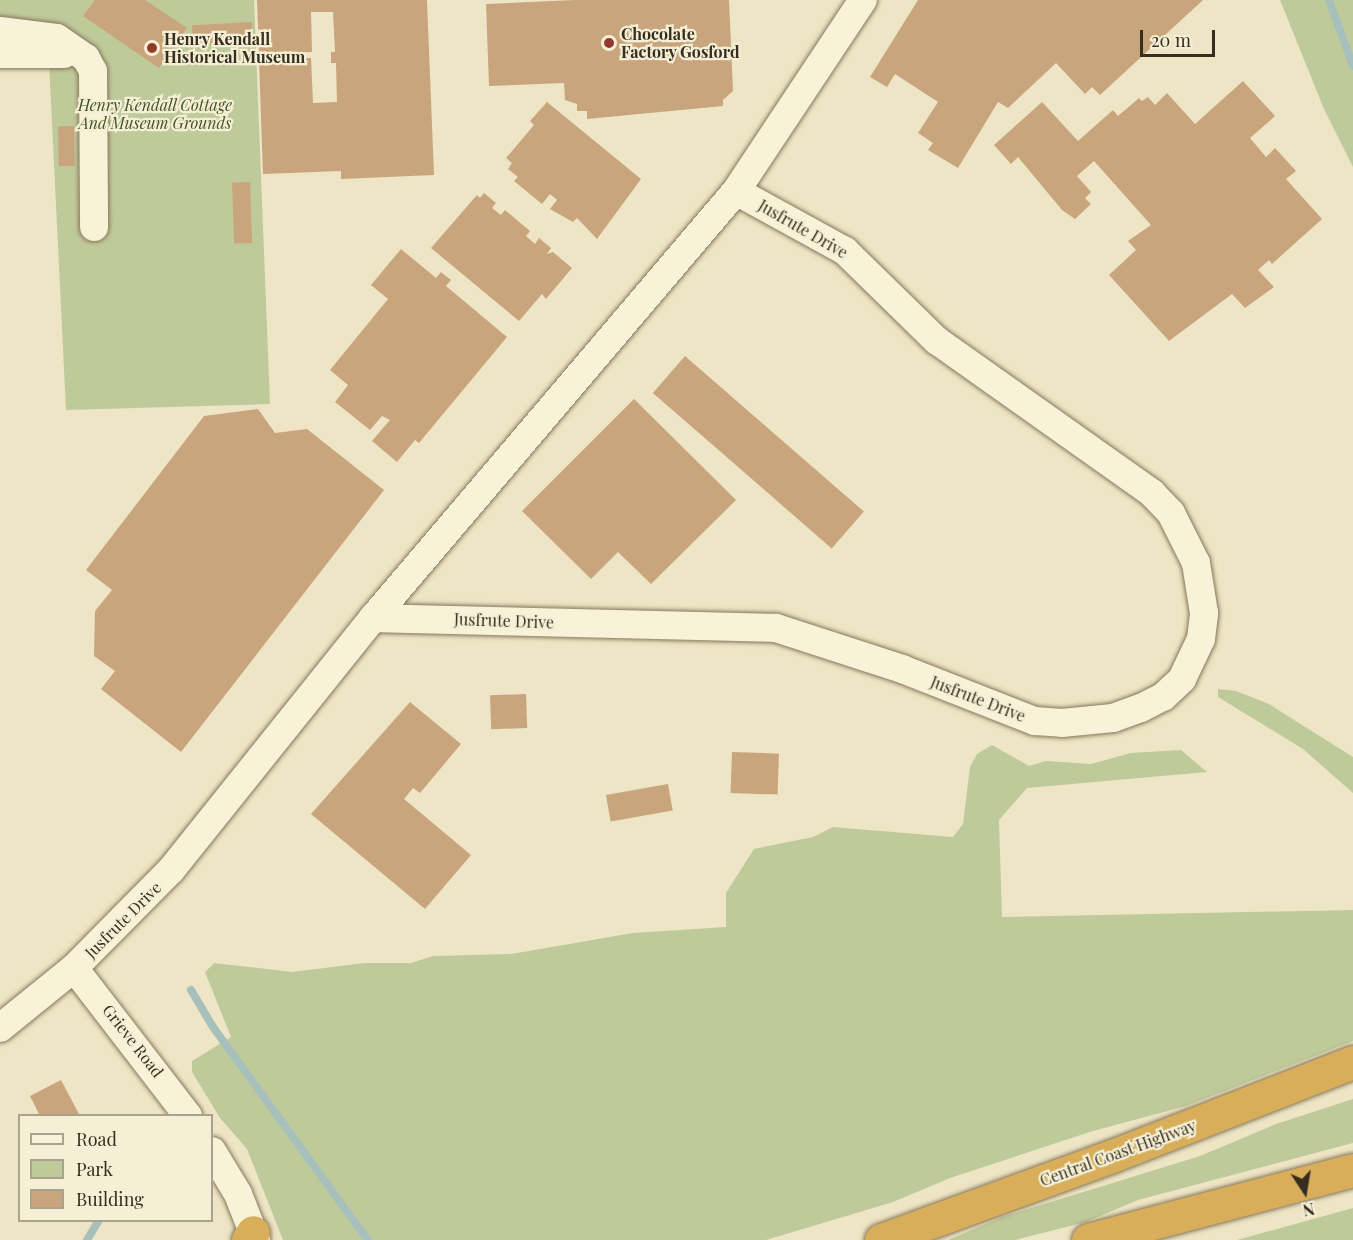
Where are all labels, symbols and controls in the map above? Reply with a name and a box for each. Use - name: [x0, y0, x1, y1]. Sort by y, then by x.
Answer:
- scale bar: [1143, 18, 1218, 56]
- place label: Chocolate Factory Gosford: [621, 24, 740, 62]
- text: 20 m: [1151, 28, 1191, 52]
- place label: Henry Kendall Historical Museum: [164, 29, 305, 67]
- marker: Chocolate Factory Gosford: [602, 36, 616, 50]
- marker: Henry Kendall Historical Museum: [145, 41, 159, 55]
- park label: Henry Kendall Cottage And Museum Grounds: [78, 95, 232, 133]
- street label: Jusfrute Drive: [755, 196, 851, 262]
- street label: Jusfrute Drive: [454, 610, 554, 632]
- street label: Jusfrute Drive: [928, 672, 1028, 726]
- street label: Jusfrute Drive: [81, 878, 165, 962]
- street label: Grieve Road: [99, 1001, 167, 1081]
- legend: [18, 1114, 213, 1222]
- street label: Central Coast Highway: [1037, 1116, 1199, 1190]
- text: Road: [76, 1127, 117, 1151]
- text: Park: [76, 1157, 113, 1181]
- north arrow: [1275, 1162, 1335, 1222]
- text: Building: [76, 1187, 144, 1211]
- text: N: [1301, 1199, 1317, 1222]

